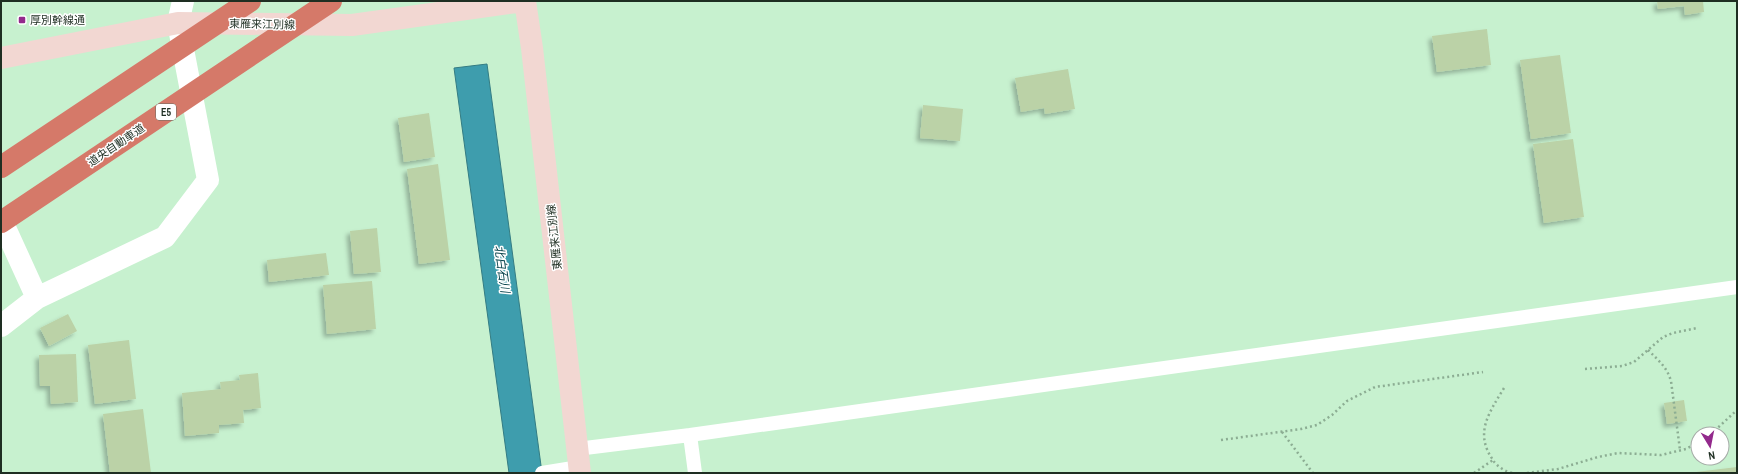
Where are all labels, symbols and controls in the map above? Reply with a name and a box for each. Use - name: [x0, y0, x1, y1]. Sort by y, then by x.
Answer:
- place label: 厚別幹線通: [30, 13, 85, 27]
- marker: 厚別幹線通: [17, 15, 27, 25]
- street label: 東雁来江別線: [229, 16, 295, 32]
- road number: E5: [156, 104, 176, 120]
- street label: 道央自動車道: [85, 121, 147, 169]
- street label: 東雁来江別線: [544, 203, 564, 271]
- water label: 北白石川: [491, 244, 514, 296]
- north arrow: [1690, 426, 1730, 466]
- text: N: [1707, 448, 1716, 463]

